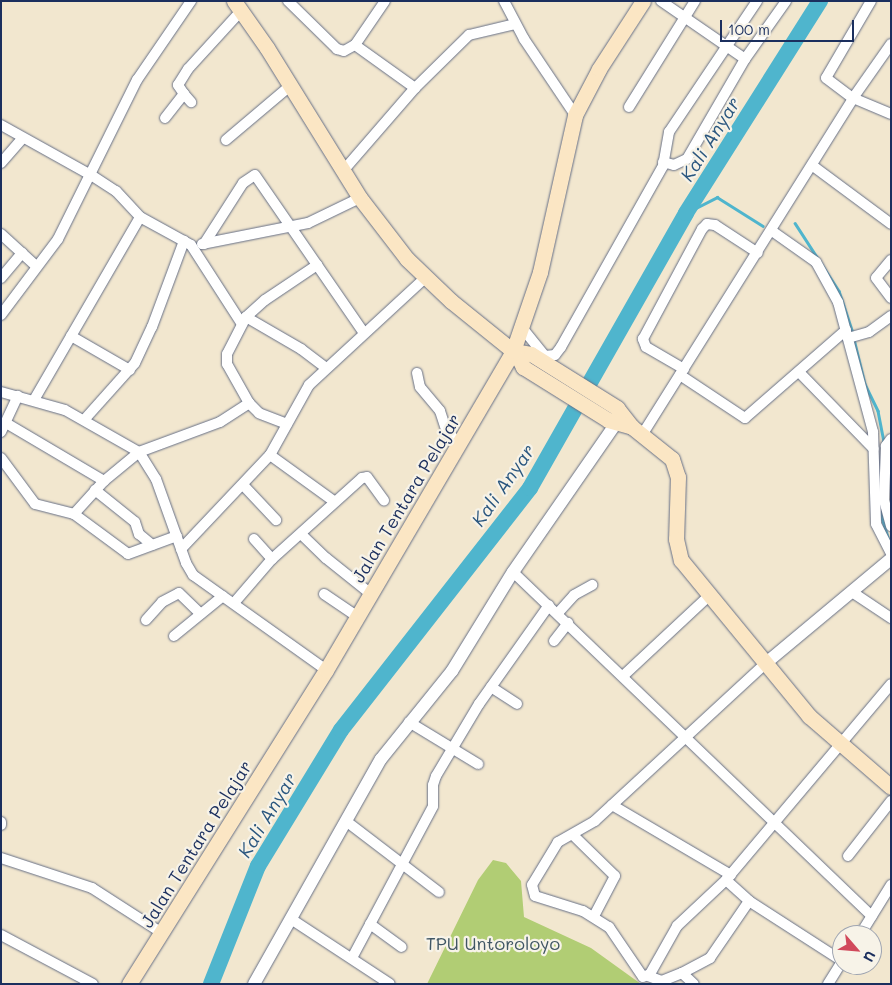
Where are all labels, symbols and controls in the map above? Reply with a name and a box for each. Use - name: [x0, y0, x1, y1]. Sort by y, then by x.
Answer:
- scale bar: [722, 10, 856, 42]
- text: 100 m: [728, 19, 770, 39]
- water label: Kali Anyar: [675, 93, 745, 185]
- street label: Jalan Tentara Pelajar: [347, 410, 465, 586]
- water label: Kali Anyar: [466, 440, 540, 530]
- street label: Jalan Tentara Pelajar: [136, 756, 256, 932]
- water label: Kali Anyar: [233, 768, 301, 862]
- north arrow: [832, 925, 882, 975]
- park label: TPU Untoroloyo: [426, 932, 560, 954]
- text: U: [859, 948, 881, 965]

